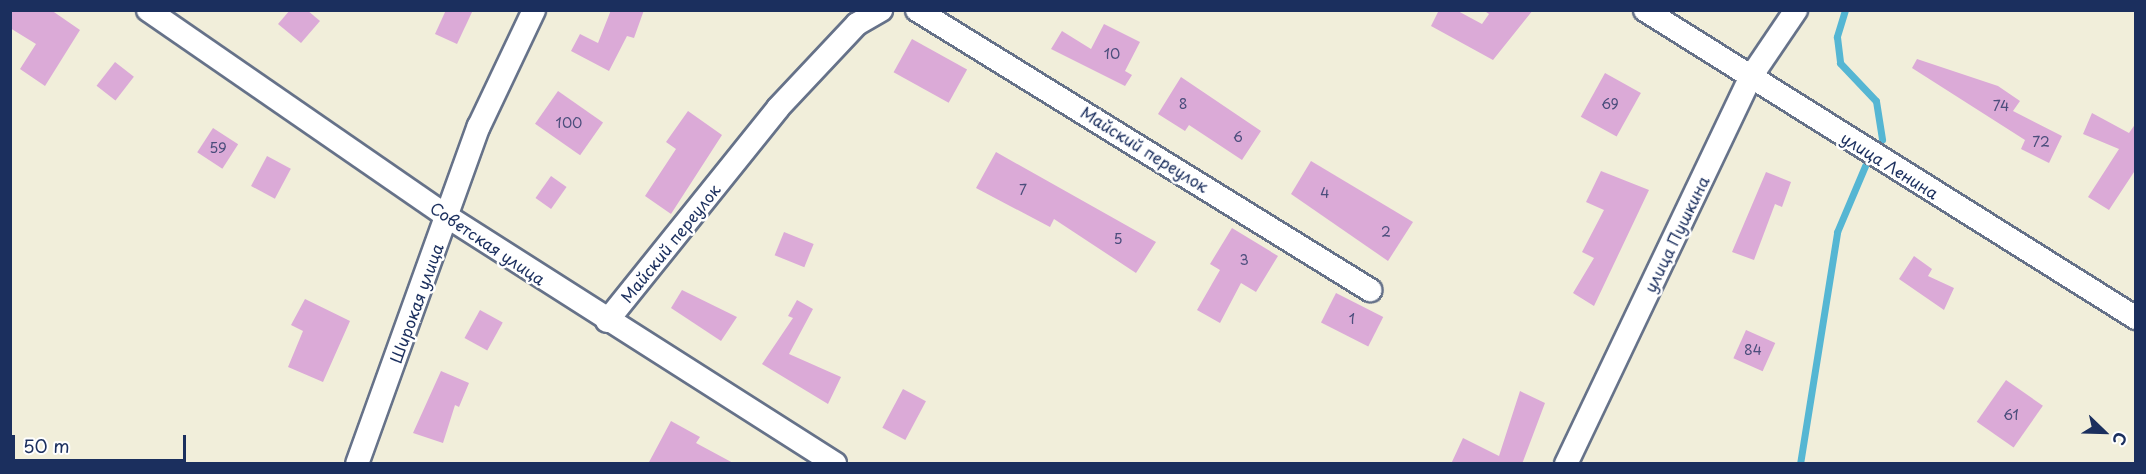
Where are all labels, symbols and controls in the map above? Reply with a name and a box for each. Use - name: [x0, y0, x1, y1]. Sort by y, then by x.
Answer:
- house number: 10: [1104, 46, 1120, 62]
- house number: 8: [1179, 96, 1187, 112]
- house number: 69: [1601, 96, 1619, 112]
- house number: 74: [1993, 98, 2009, 114]
- street label: Майский переулок: [1078, 102, 1212, 196]
- house number: 100: [556, 115, 582, 131]
- street label: улица Ленина: [1837, 127, 1943, 203]
- house number: 6: [1233, 129, 1243, 145]
- house number: 72: [2032, 134, 2050, 150]
- house number: 59: [209, 140, 227, 156]
- street label: улица Пушкина: [1639, 172, 1713, 296]
- street label: Майский переулок: [616, 180, 724, 306]
- house number: 7: [1019, 182, 1027, 198]
- house number: 4: [1320, 185, 1330, 201]
- street label: Советская улица: [427, 197, 549, 289]
- house number: 2: [1381, 224, 1391, 240]
- house number: 5: [1113, 231, 1123, 247]
- street label: Широкая улица: [385, 240, 447, 366]
- house number: 3: [1239, 252, 1249, 268]
- house number: 1: [1349, 311, 1355, 327]
- house number: 84: [1744, 342, 1762, 358]
- north arrow: [2074, 402, 2134, 462]
- house number: 61: [2003, 407, 2019, 423]
- scale bar: [15, 423, 189, 461]
- text: С: [2107, 429, 2134, 449]
- text: 50 m: [23, 432, 70, 459]

